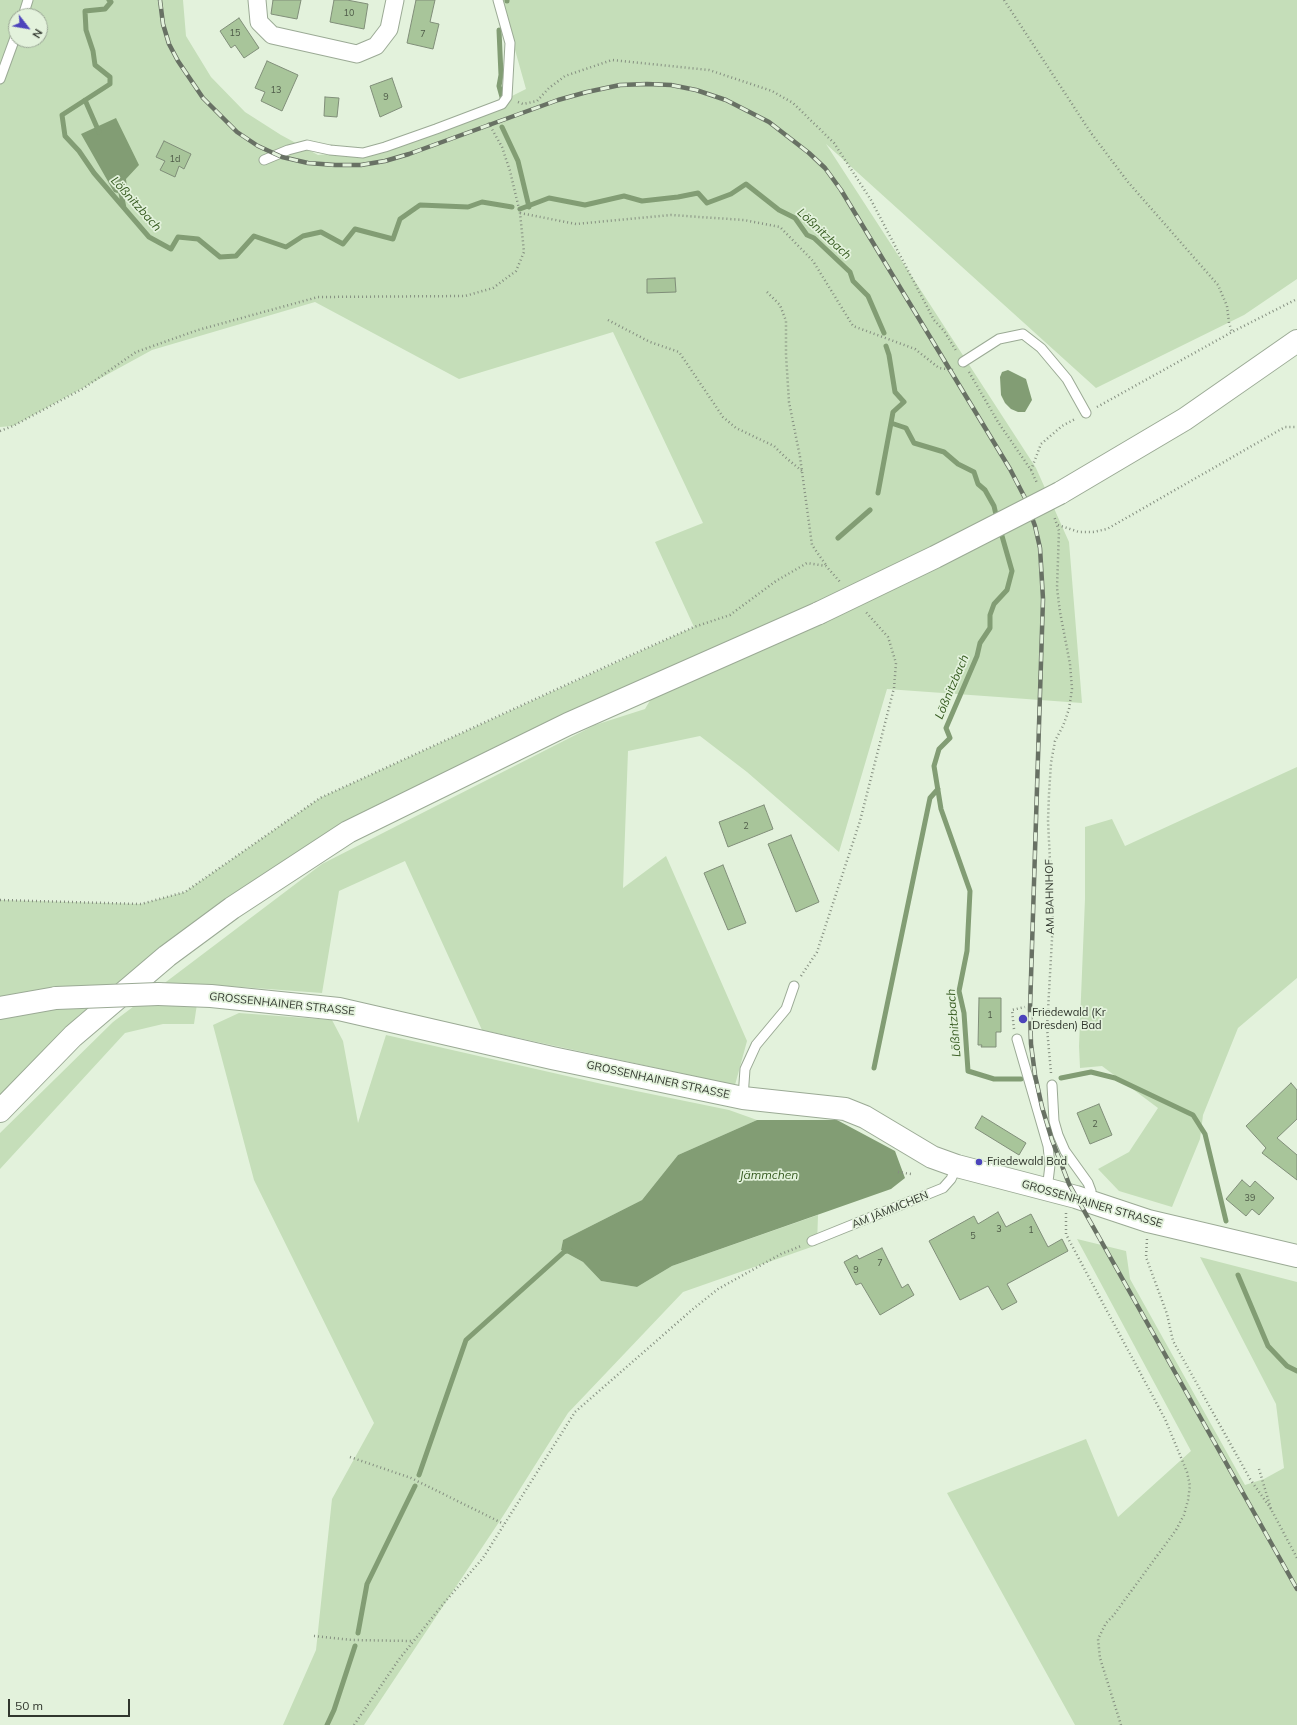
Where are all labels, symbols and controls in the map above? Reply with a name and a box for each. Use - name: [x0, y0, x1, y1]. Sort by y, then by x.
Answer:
- north arrow: [8, 8, 48, 48]
- house number: 10: [344, 8, 354, 18]
- text: N: [29, 26, 46, 41]
- house number: 15: [230, 28, 240, 38]
- house number: 7: [420, 29, 426, 39]
- house number: 13: [271, 85, 281, 95]
- house number: 9: [383, 92, 389, 102]
- house number: 1d: [170, 154, 180, 164]
- water label: Lößnitzbach: [108, 174, 164, 234]
- water label: Lößnitzbach: [794, 205, 854, 263]
- water label: Lößnitzbach: [932, 653, 972, 721]
- house number: 2: [743, 821, 749, 831]
- street label: AM BAHNHOF: [1043, 859, 1057, 935]
- water label: Lößnitzbach: [944, 988, 964, 1058]
- street label: GROSSENHAINER STRASSE: [209, 990, 355, 1018]
- place label: Friedewald (Kr Dresden) Bad: [1032, 1006, 1106, 1032]
- house number: 1: [987, 1010, 993, 1020]
- marker: Friedewald (Kr Dresden) Bad: [1017, 1013, 1029, 1025]
- street label: GROSSENHAINER STRASSE: [585, 1058, 731, 1102]
- house number: 2: [1092, 1119, 1098, 1129]
- place label: Friedewald Bad: [987, 1155, 1067, 1169]
- marker: Friedewald Bad: [974, 1157, 984, 1167]
- water label: Jämmchen: [740, 1168, 798, 1182]
- street label: GROSSENHAINER STRASSE: [1020, 1178, 1164, 1230]
- street label: AM JÄMMCHEN: [850, 1189, 930, 1231]
- house number: 39: [1245, 1193, 1255, 1203]
- house number: 3: [996, 1224, 1002, 1234]
- house number: 1: [1028, 1225, 1034, 1235]
- house number: 5: [970, 1231, 976, 1241]
- house number: 7: [877, 1258, 883, 1268]
- house number: 9: [853, 1265, 859, 1275]
- scale bar: [10, 1691, 132, 1717]
- text: 50 m: [15, 1698, 43, 1713]

